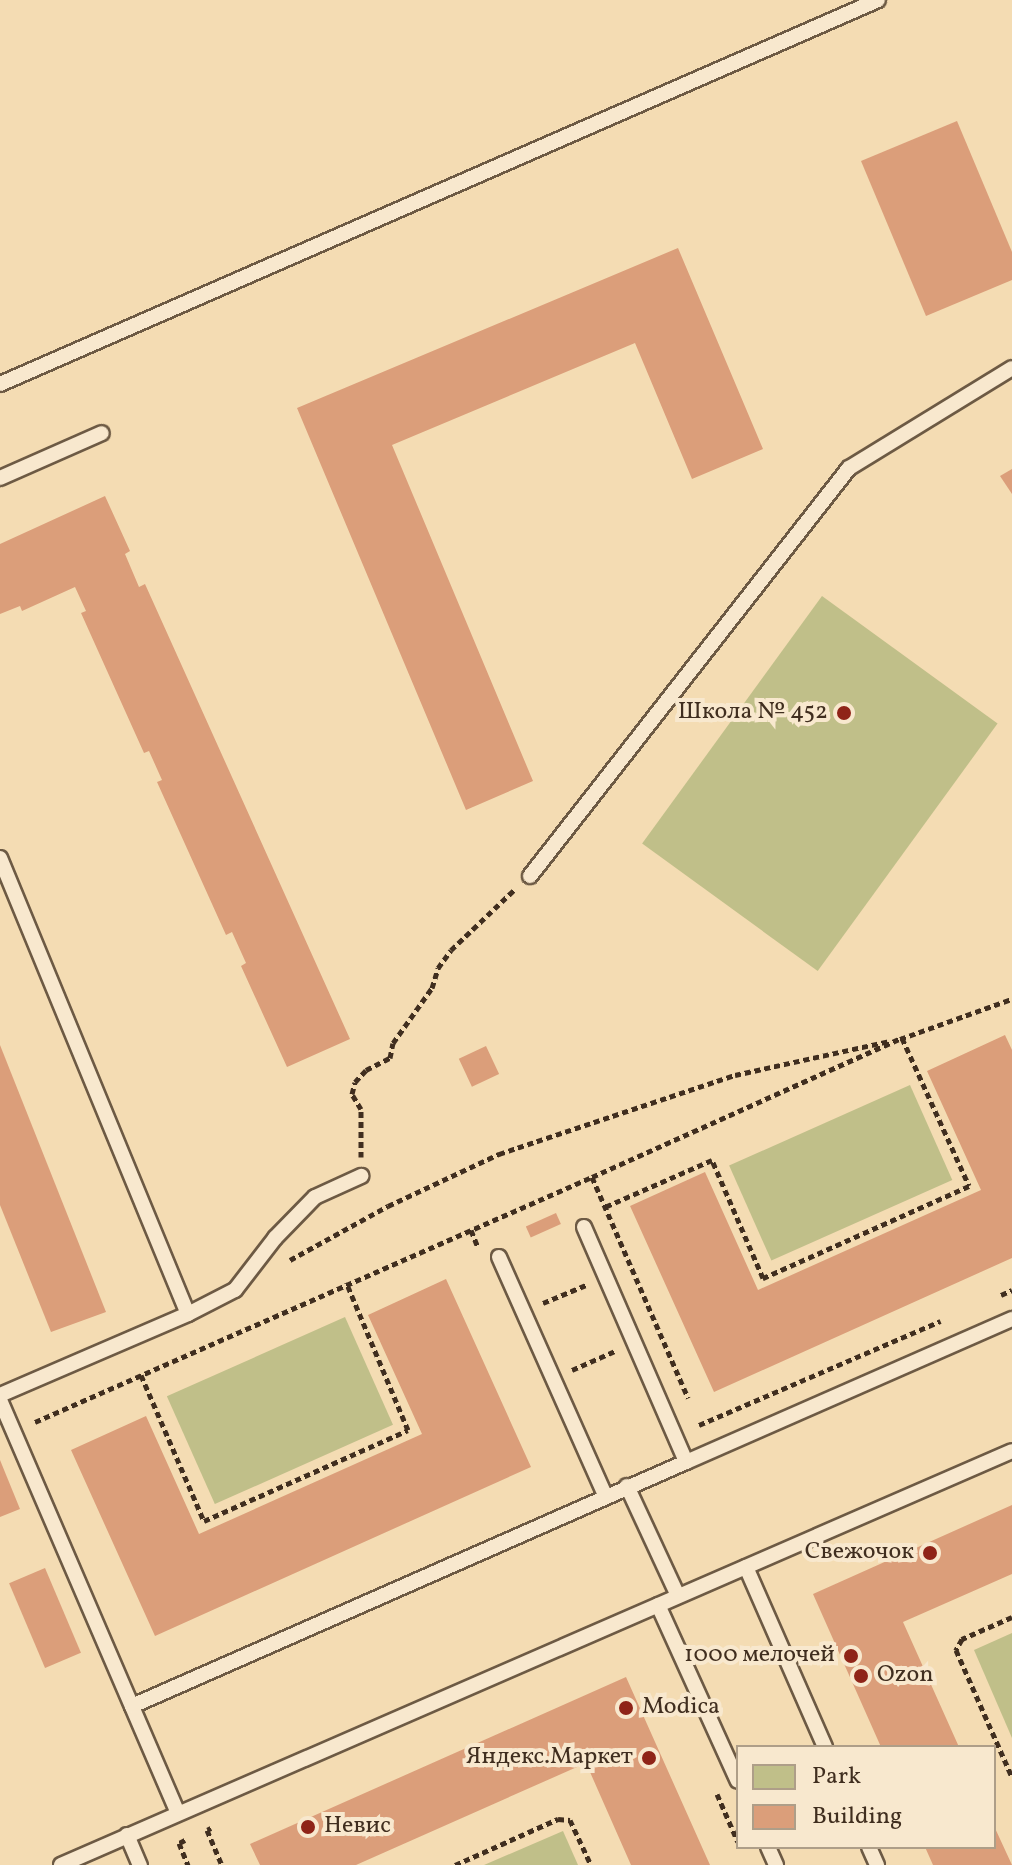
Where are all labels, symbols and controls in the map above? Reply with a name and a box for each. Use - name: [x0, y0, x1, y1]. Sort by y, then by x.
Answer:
- place label: Школа № 452: [678, 699, 828, 727]
- marker: Школа № 452: [835, 704, 853, 722]
- place label: Свежочок: [805, 1539, 914, 1567]
- marker: Свежочок: [921, 1544, 939, 1562]
- place label: 1000 мелочей: [684, 1642, 835, 1670]
- marker: 1000 мелочей: [842, 1647, 860, 1665]
- place label: Ozon: [877, 1662, 934, 1690]
- marker: Ozon: [852, 1667, 870, 1685]
- place label: Modica: [642, 1694, 720, 1722]
- marker: Modica: [617, 1699, 635, 1717]
- place label: Яндекс.Маркет: [466, 1744, 633, 1772]
- legend: [736, 1745, 996, 1849]
- marker: Яндекс.Маркет: [640, 1749, 658, 1767]
- text: Park: [812, 1760, 861, 1794]
- text: Building: [812, 1800, 902, 1834]
- place label: Невис: [324, 1813, 391, 1841]
- marker: Невис: [299, 1818, 317, 1836]

